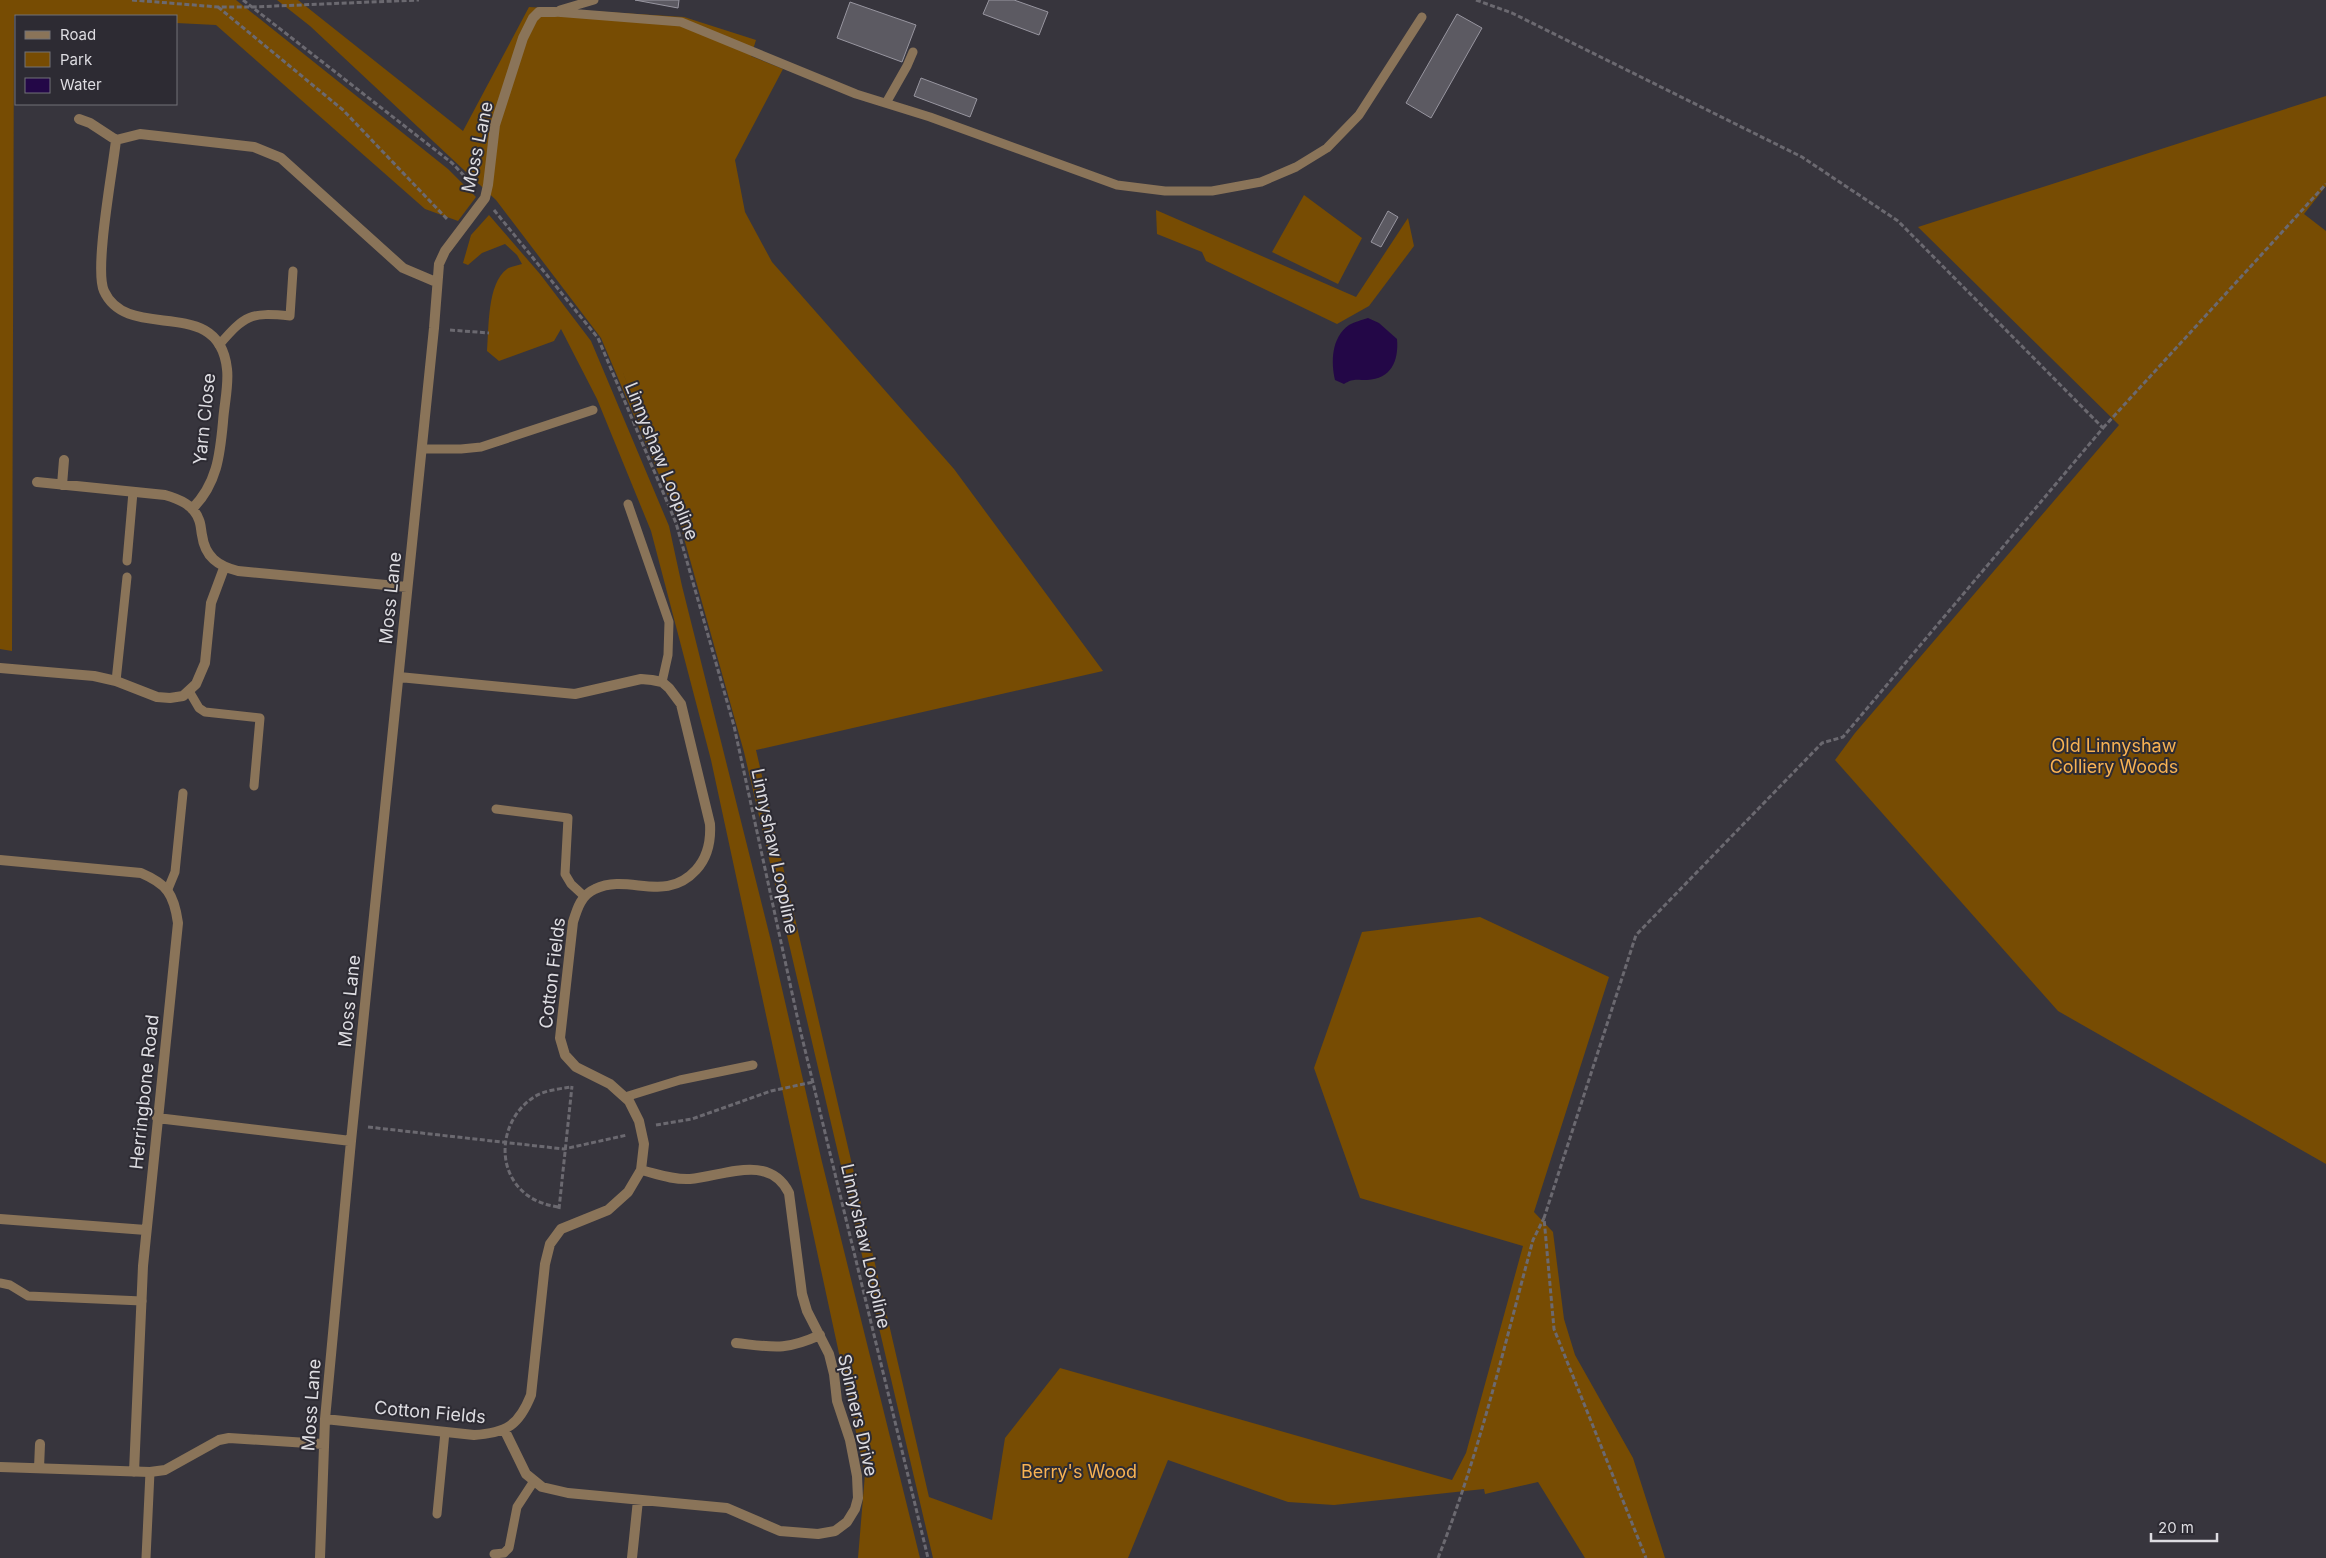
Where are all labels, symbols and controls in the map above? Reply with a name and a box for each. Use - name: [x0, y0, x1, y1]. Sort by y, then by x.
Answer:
- legend: [15, 15, 178, 105]
- text: Road: [60, 25, 96, 44]
- text: Park: [60, 50, 93, 69]
- text: Water: [60, 75, 102, 94]
- street label: Moss Lane: [457, 100, 497, 194]
- street label: Yarn Close: [189, 372, 219, 466]
- street label: Linnyshaw Loopline: [621, 379, 703, 543]
- street label: Moss Lane: [375, 551, 405, 645]
- park label: Old Linnyshaw Colliery Woods: [2050, 735, 2178, 777]
- street label: Linnyshaw Loopline: [747, 766, 803, 936]
- street label: Cotton Fields: [535, 916, 569, 1030]
- street label: Moss Lane: [334, 954, 364, 1048]
- street label: Herringbone Road: [125, 1014, 163, 1170]
- street label: Linnyshaw Loopline: [837, 1162, 895, 1330]
- street label: Spinners Drive: [834, 1352, 882, 1478]
- street label: Moss Lane: [297, 1358, 325, 1452]
- street label: Cotton Fields: [373, 1397, 487, 1427]
- park label: Berry's Wood: [1021, 1461, 1137, 1482]
- scale bar: [2151, 1510, 2217, 1542]
- text: 20 m: [2158, 1518, 2194, 1537]

